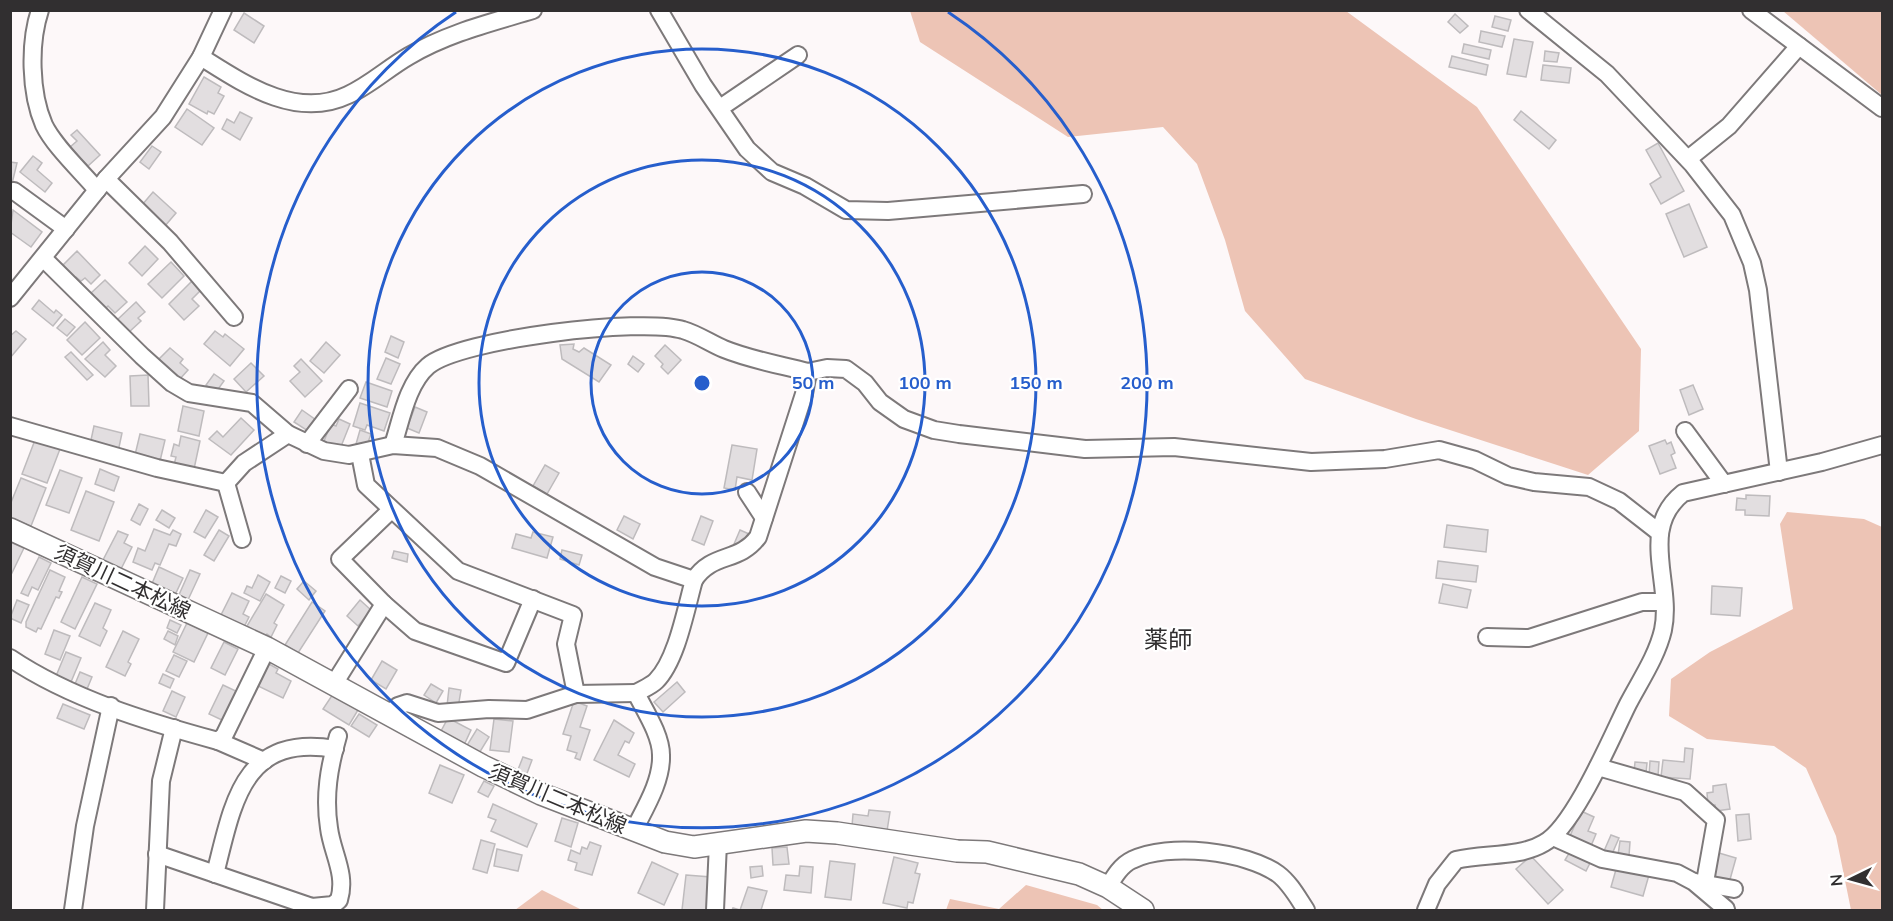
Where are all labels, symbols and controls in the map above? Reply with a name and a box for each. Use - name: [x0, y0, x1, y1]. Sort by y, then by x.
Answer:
- text: 50 m: [792, 371, 834, 394]
- text: 100 m: [898, 371, 952, 394]
- text: 150 m: [1009, 371, 1063, 394]
- text: 200 m: [1120, 371, 1174, 394]
- centre of rings: [692, 373, 712, 393]
- street label: 須賀川二本松線: [51, 538, 195, 624]
- district label: 薬師: [1144, 624, 1192, 654]
- street label: 須賀川二本松線: [485, 757, 631, 839]
- north arrow: [1821, 849, 1881, 909]
- text: N: [1826, 873, 1847, 887]

